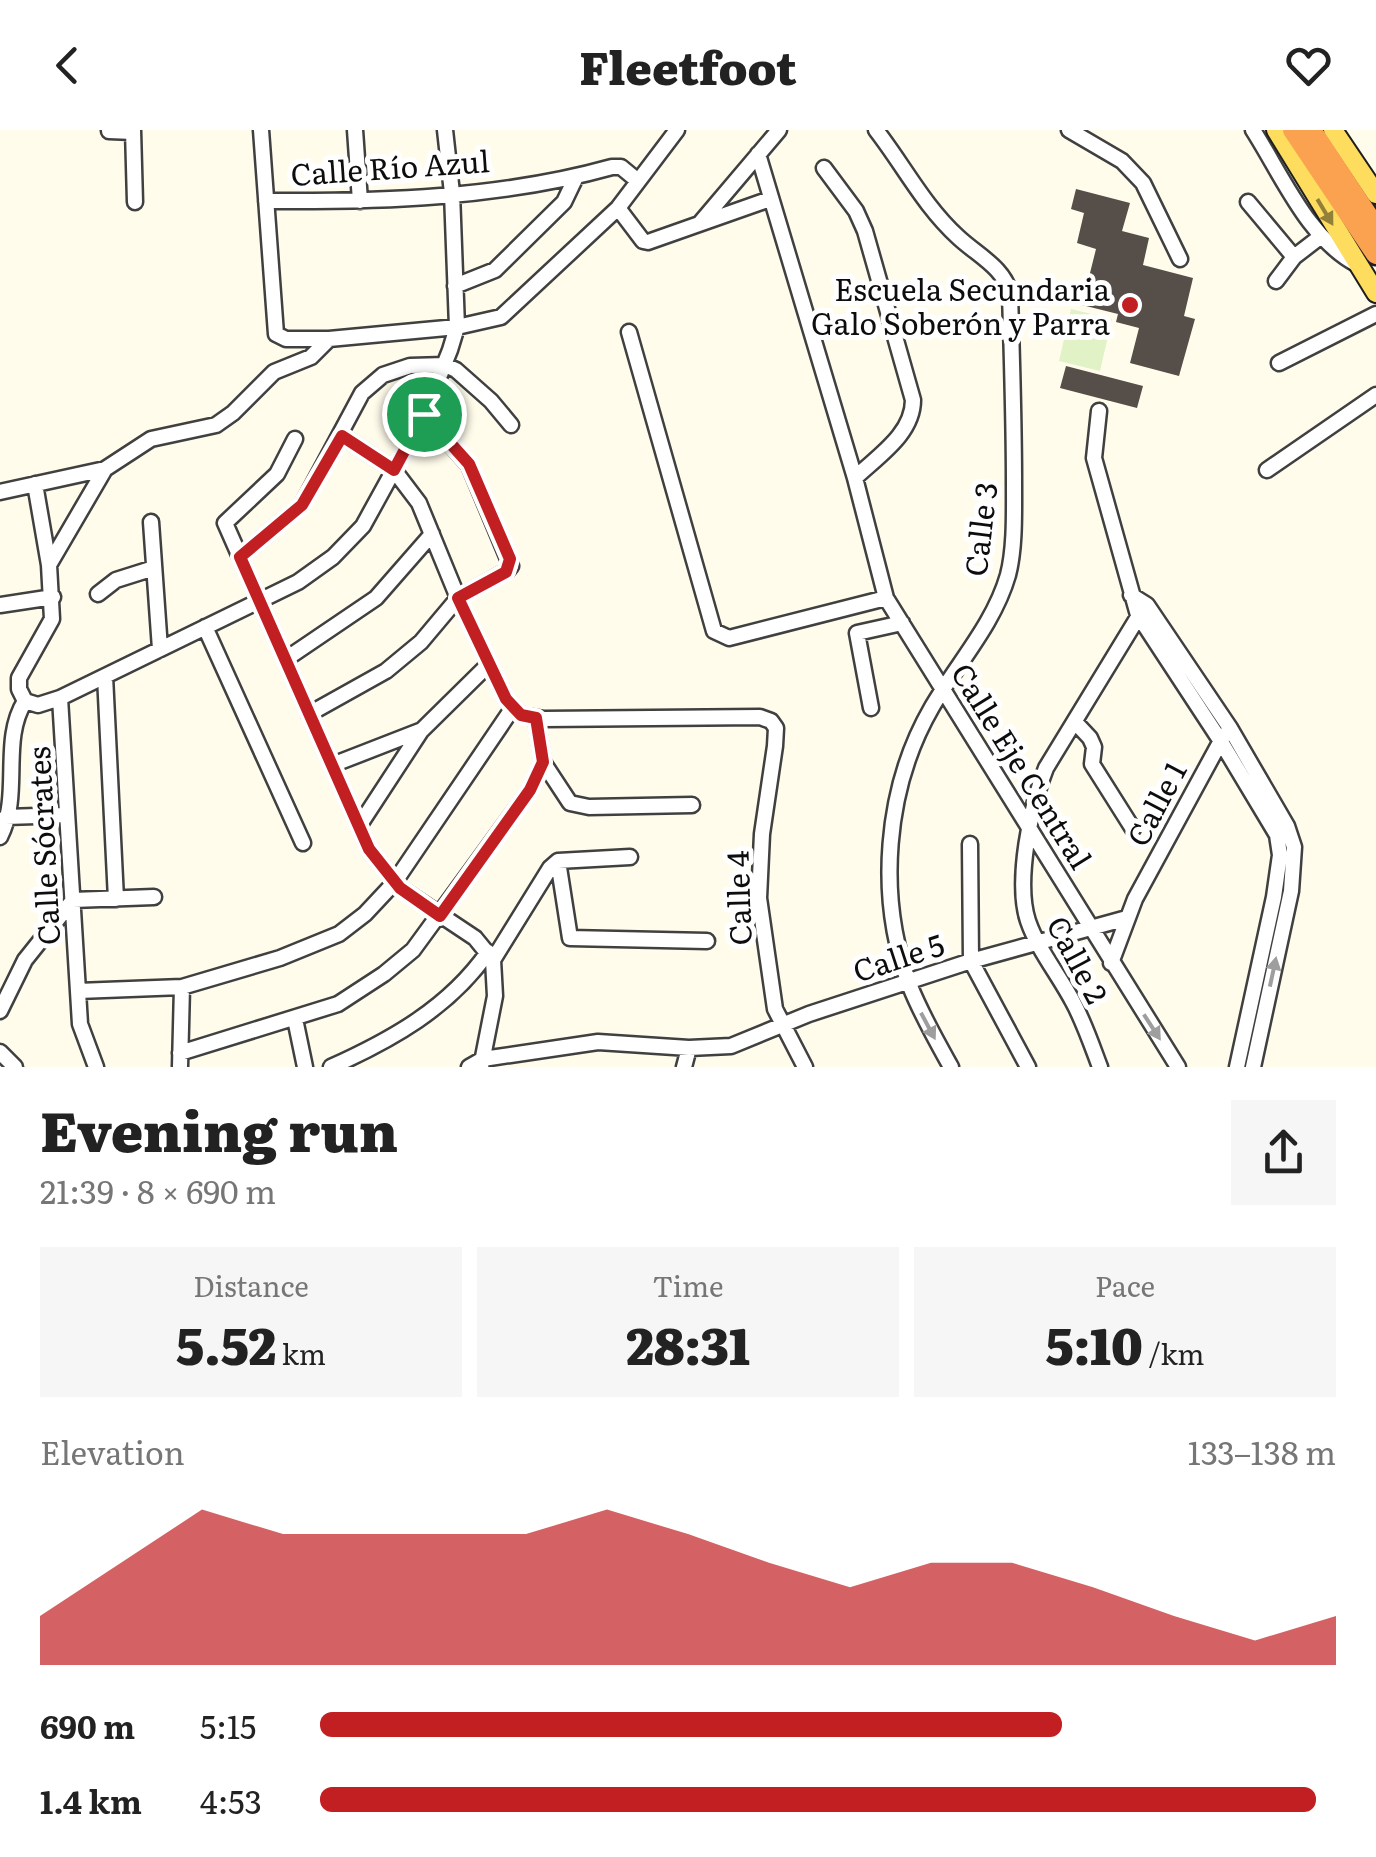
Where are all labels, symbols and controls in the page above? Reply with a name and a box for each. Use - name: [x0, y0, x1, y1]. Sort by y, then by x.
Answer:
- text: Fleetfoot: [579, 32, 797, 99]
- icon: back: [40, 38, 95, 93]
- icon: heart: [1281, 38, 1336, 93]
- street label: Calle Río Azul: [289, 137, 491, 195]
- one-way arrow: [1316, 198, 1334, 226]
- place label: Escuela Secundaria Galo Soberón y Parra: [811, 266, 1111, 344]
- marker: Escuela Secundaria Galo Soberón y Parra: [1119, 294, 1141, 316]
- pin: [382, 372, 467, 457]
- icon: arrive: [397, 387, 452, 442]
- street label: Calle 3: [951, 479, 1007, 579]
- street label: Calle Eje Central: [942, 654, 1104, 876]
- street label: Calle Sócrates: [15, 746, 69, 946]
- street label: Calle 1: [1114, 753, 1196, 853]
- street label: Calle 4: [713, 850, 761, 946]
- street label: Calle 2: [1038, 907, 1120, 1011]
- street label: Calle 5: [847, 921, 949, 991]
- one-way arrow: [1266, 956, 1282, 987]
- one-way arrow: [920, 1011, 937, 1040]
- one-way arrow: [1143, 1013, 1161, 1041]
- text: Evening run: [40, 1087, 398, 1169]
- button: share: [1231, 1100, 1336, 1205]
- text: 21:39 · 8 × 690 m: [40, 1166, 276, 1214]
- text: Distance: [193, 1264, 309, 1306]
- text: Time: [652, 1264, 724, 1306]
- text: Pace: [1095, 1264, 1155, 1306]
- text: 5.52: [176, 1306, 276, 1380]
- text: 28:31: [626, 1306, 750, 1380]
- text: 5:10: [1045, 1306, 1143, 1380]
- text: km: [276, 1332, 326, 1374]
- text: /km: [1143, 1332, 1205, 1374]
- text: Elevation: [40, 1427, 185, 1475]
- text: 133–138 m: [1188, 1427, 1336, 1475]
- text: 690 m: [40, 1701, 135, 1749]
- text: 5:15: [200, 1701, 256, 1749]
- text: 1.4 km: [40, 1776, 142, 1824]
- text: 4:53: [200, 1776, 262, 1824]

